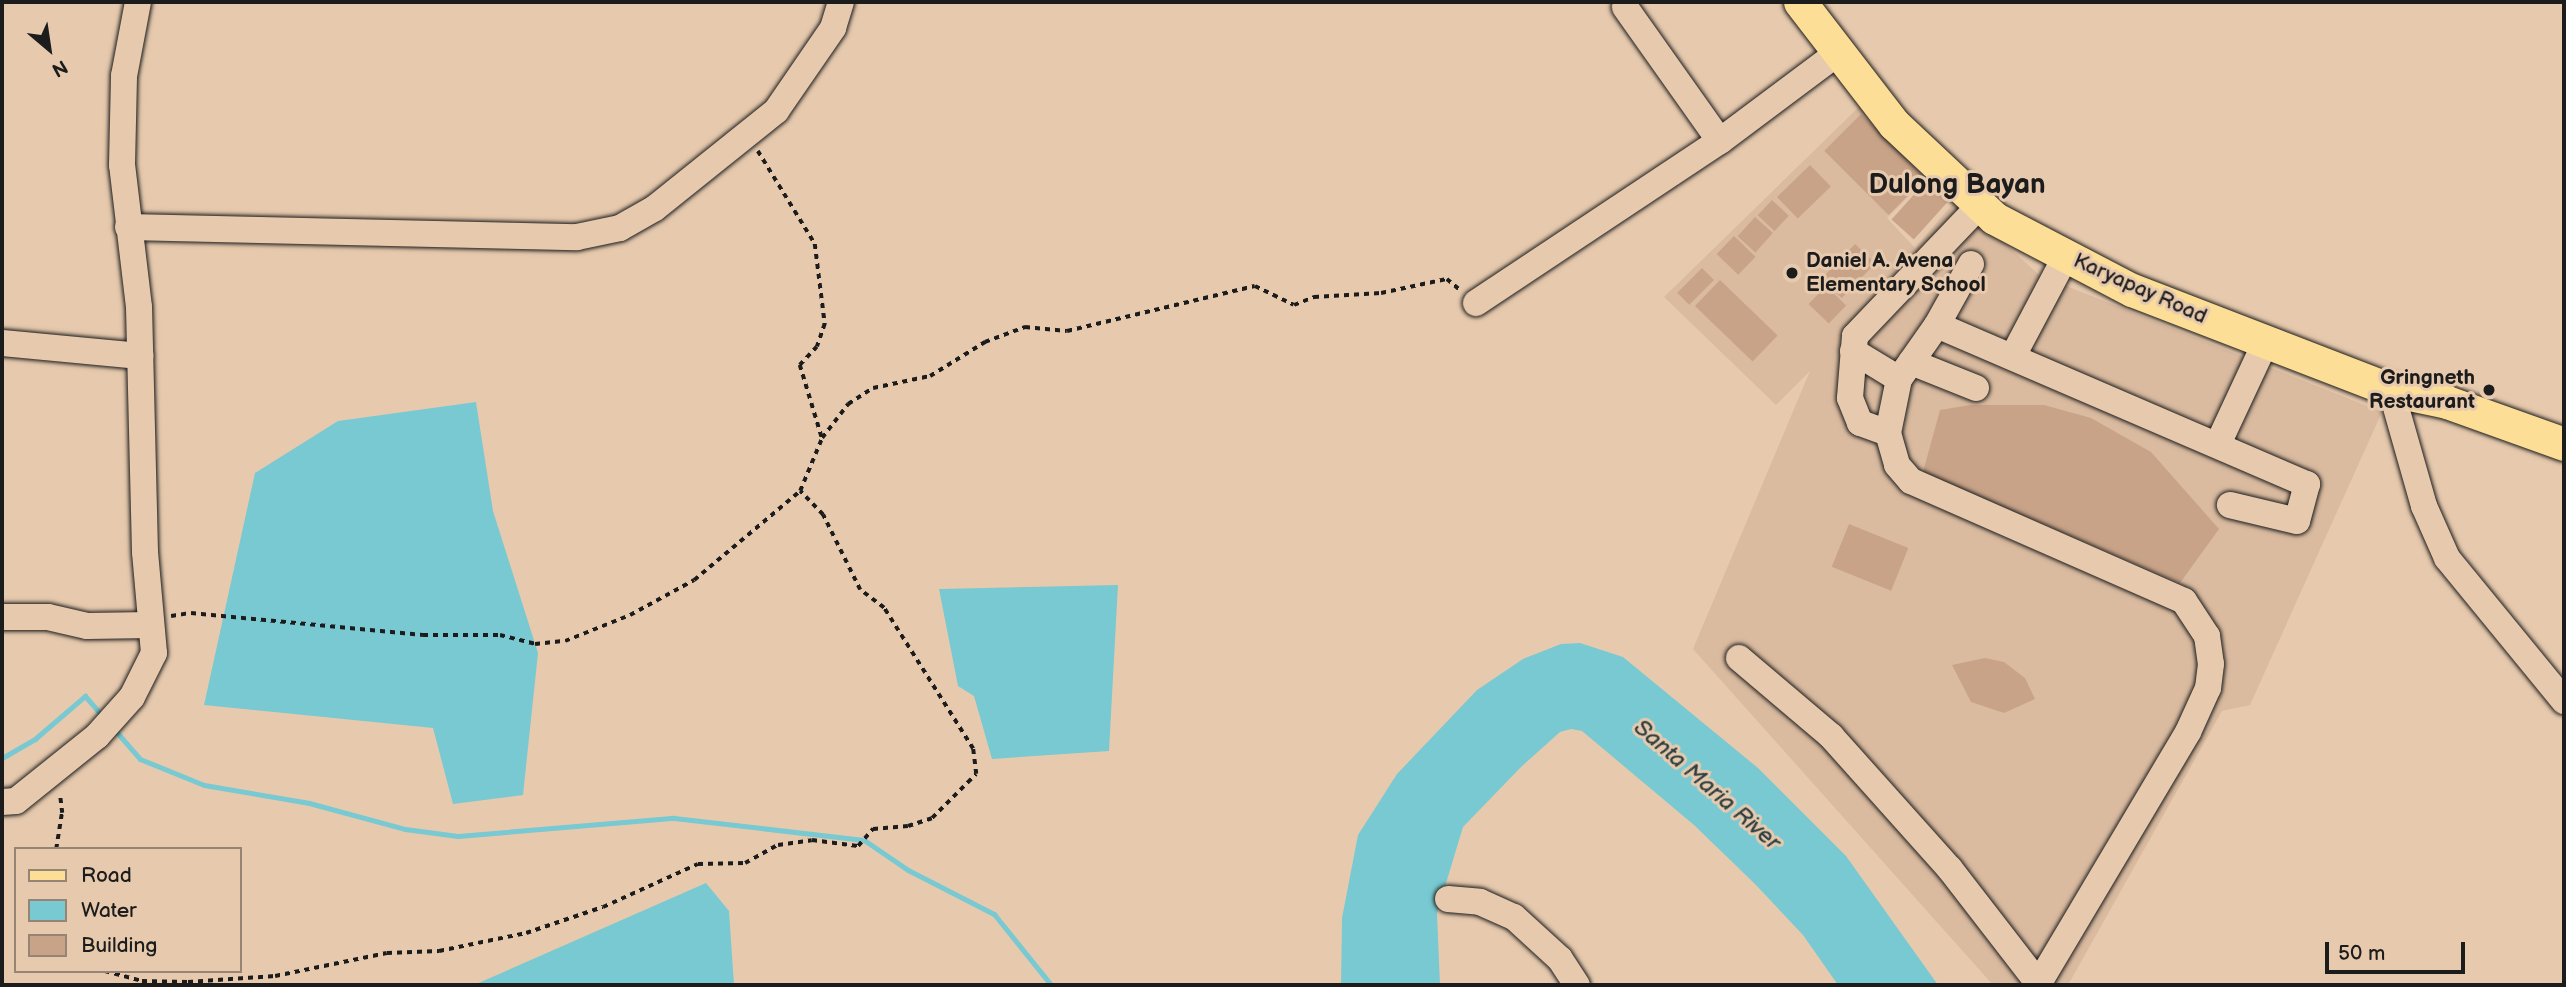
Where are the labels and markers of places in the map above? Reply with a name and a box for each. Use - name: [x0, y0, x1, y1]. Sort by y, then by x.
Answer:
- place label: Daniel A. Avena Elementary School: [1806, 248, 1986, 298]
- marker: Daniel A. Avena Elementary School: [1784, 265, 1800, 281]
- place label: Gringneth Restaurant: [2369, 365, 2475, 415]
- marker: Gringneth Restaurant: [2481, 382, 2497, 398]

